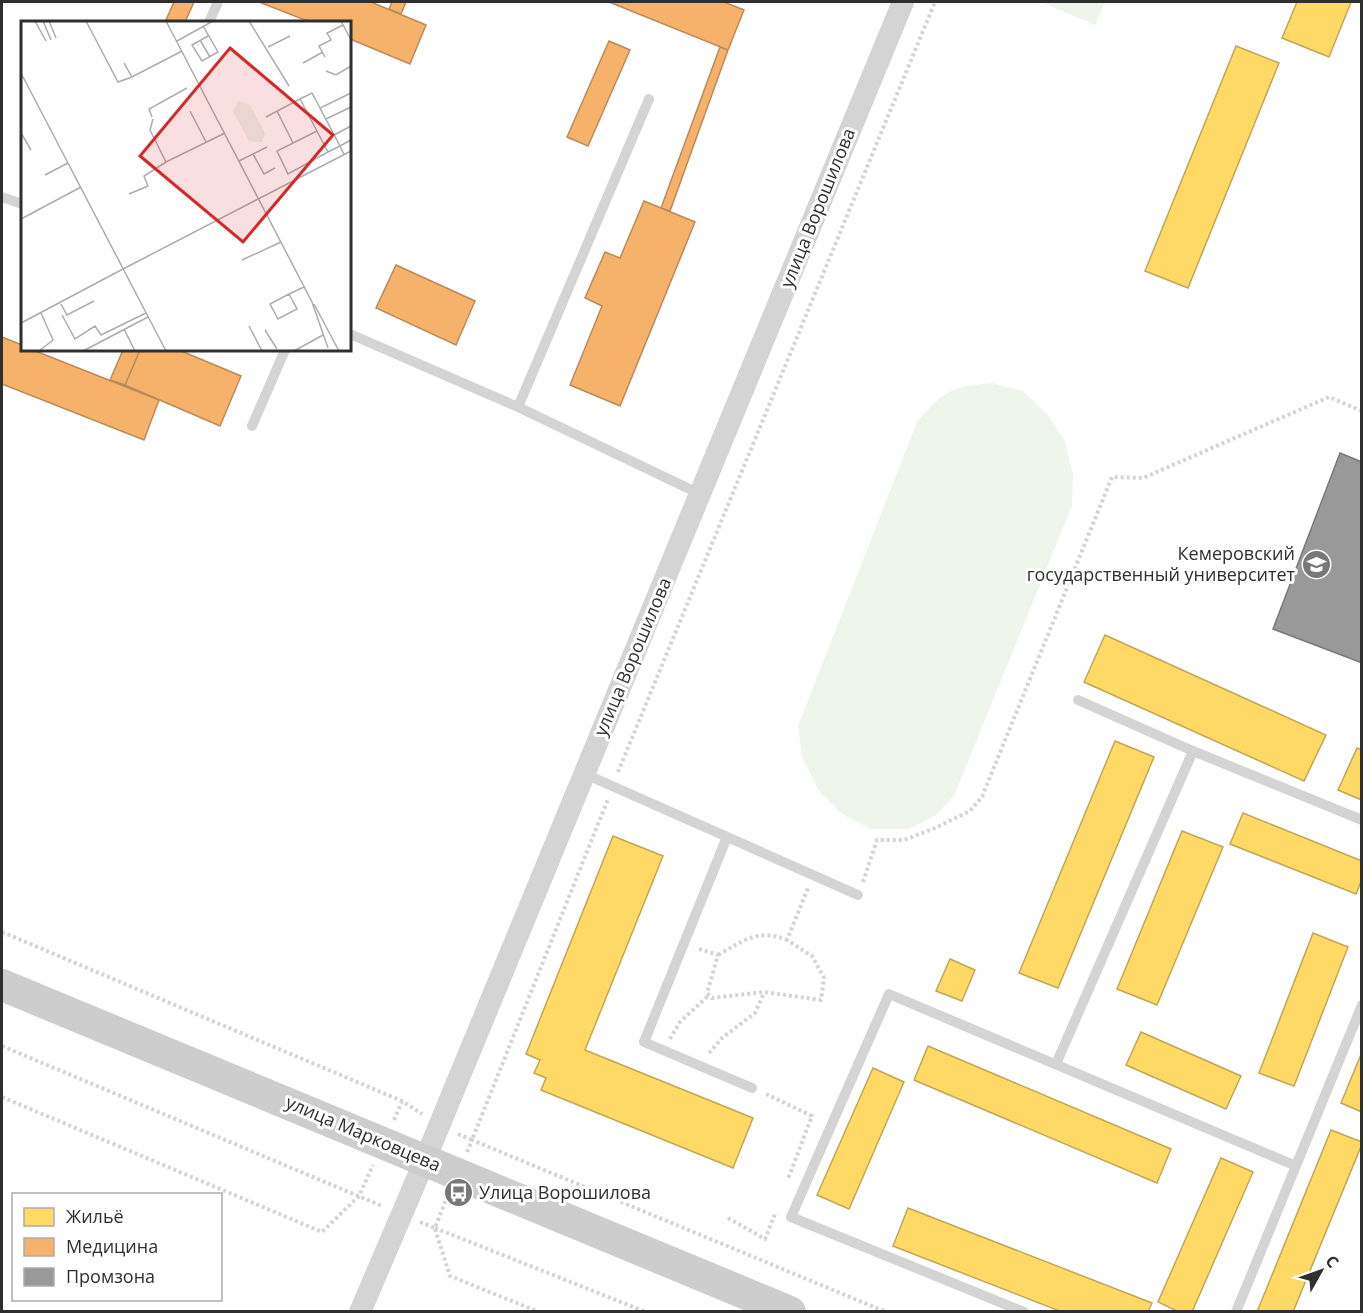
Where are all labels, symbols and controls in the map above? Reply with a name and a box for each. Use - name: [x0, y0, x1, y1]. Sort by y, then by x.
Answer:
- inset map: [21, 21, 351, 351]
- street label: улица Ворошилова: [774, 124, 860, 291]
- place label: Кемеровский государственный университет: [1027, 541, 1296, 586]
- school or university icon: Кемеровский государственный университет: [1300, 548, 1332, 580]
- street label: улица Ворошилова: [588, 574, 676, 740]
- street label: улица Марковцева: [282, 1090, 445, 1177]
- bus stop icon: Улица Ворошилова: [442, 1177, 474, 1209]
- place label: Улица Ворошилова: [479, 1180, 651, 1204]
- legend: [12, 1193, 222, 1301]
- text: Жильё: [66, 1204, 124, 1228]
- text: Медицина: [66, 1234, 158, 1258]
- north arrow: [1291, 1241, 1351, 1301]
- text: С: [1321, 1250, 1344, 1272]
- text: Промзона: [66, 1264, 155, 1288]

